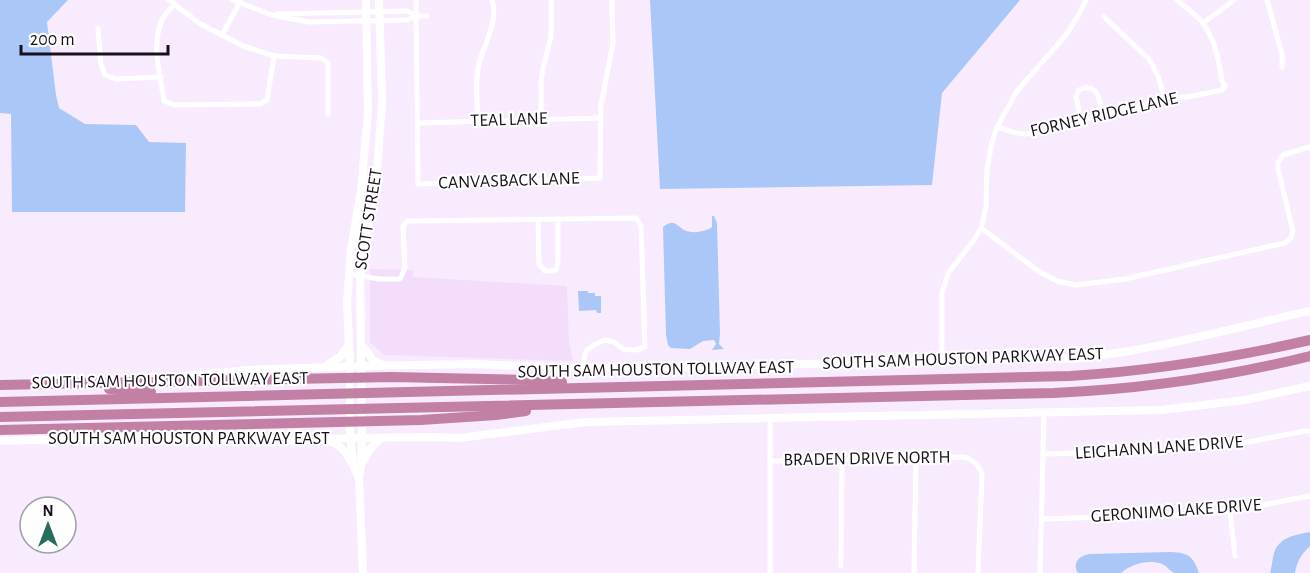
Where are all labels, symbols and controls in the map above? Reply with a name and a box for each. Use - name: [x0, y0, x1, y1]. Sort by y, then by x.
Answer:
- scale bar: [21, 18, 168, 56]
- text: 200 m: [30, 31, 75, 49]
- street label: FORNEY RIDGE LANE: [1029, 89, 1180, 141]
- street label: TEAL LANE: [470, 110, 548, 130]
- street label: SCOTT STREET: [352, 167, 386, 271]
- street label: CANVASBACK LANE: [438, 170, 580, 192]
- street label: SOUTH SAM HOUSTON PARKWAY EAST: [822, 345, 1104, 373]
- street label: SOUTH SAM HOUSTON TOLLWAY EAST: [518, 359, 795, 381]
- street label: SOUTH SAM HOUSTON TOLLWAY EAST: [32, 370, 309, 392]
- street label: SOUTH SAM HOUSTON PARKWAY EAST: [48, 430, 330, 448]
- street label: LEIGHANN LANE DRIVE: [1074, 433, 1244, 463]
- street label: BRADEN DRIVE NORTH: [783, 449, 951, 469]
- north arrow: [18, 495, 78, 555]
- street label: GERONIMO LAKE DRIVE: [1090, 496, 1262, 526]
- text: N: [42, 503, 54, 519]

